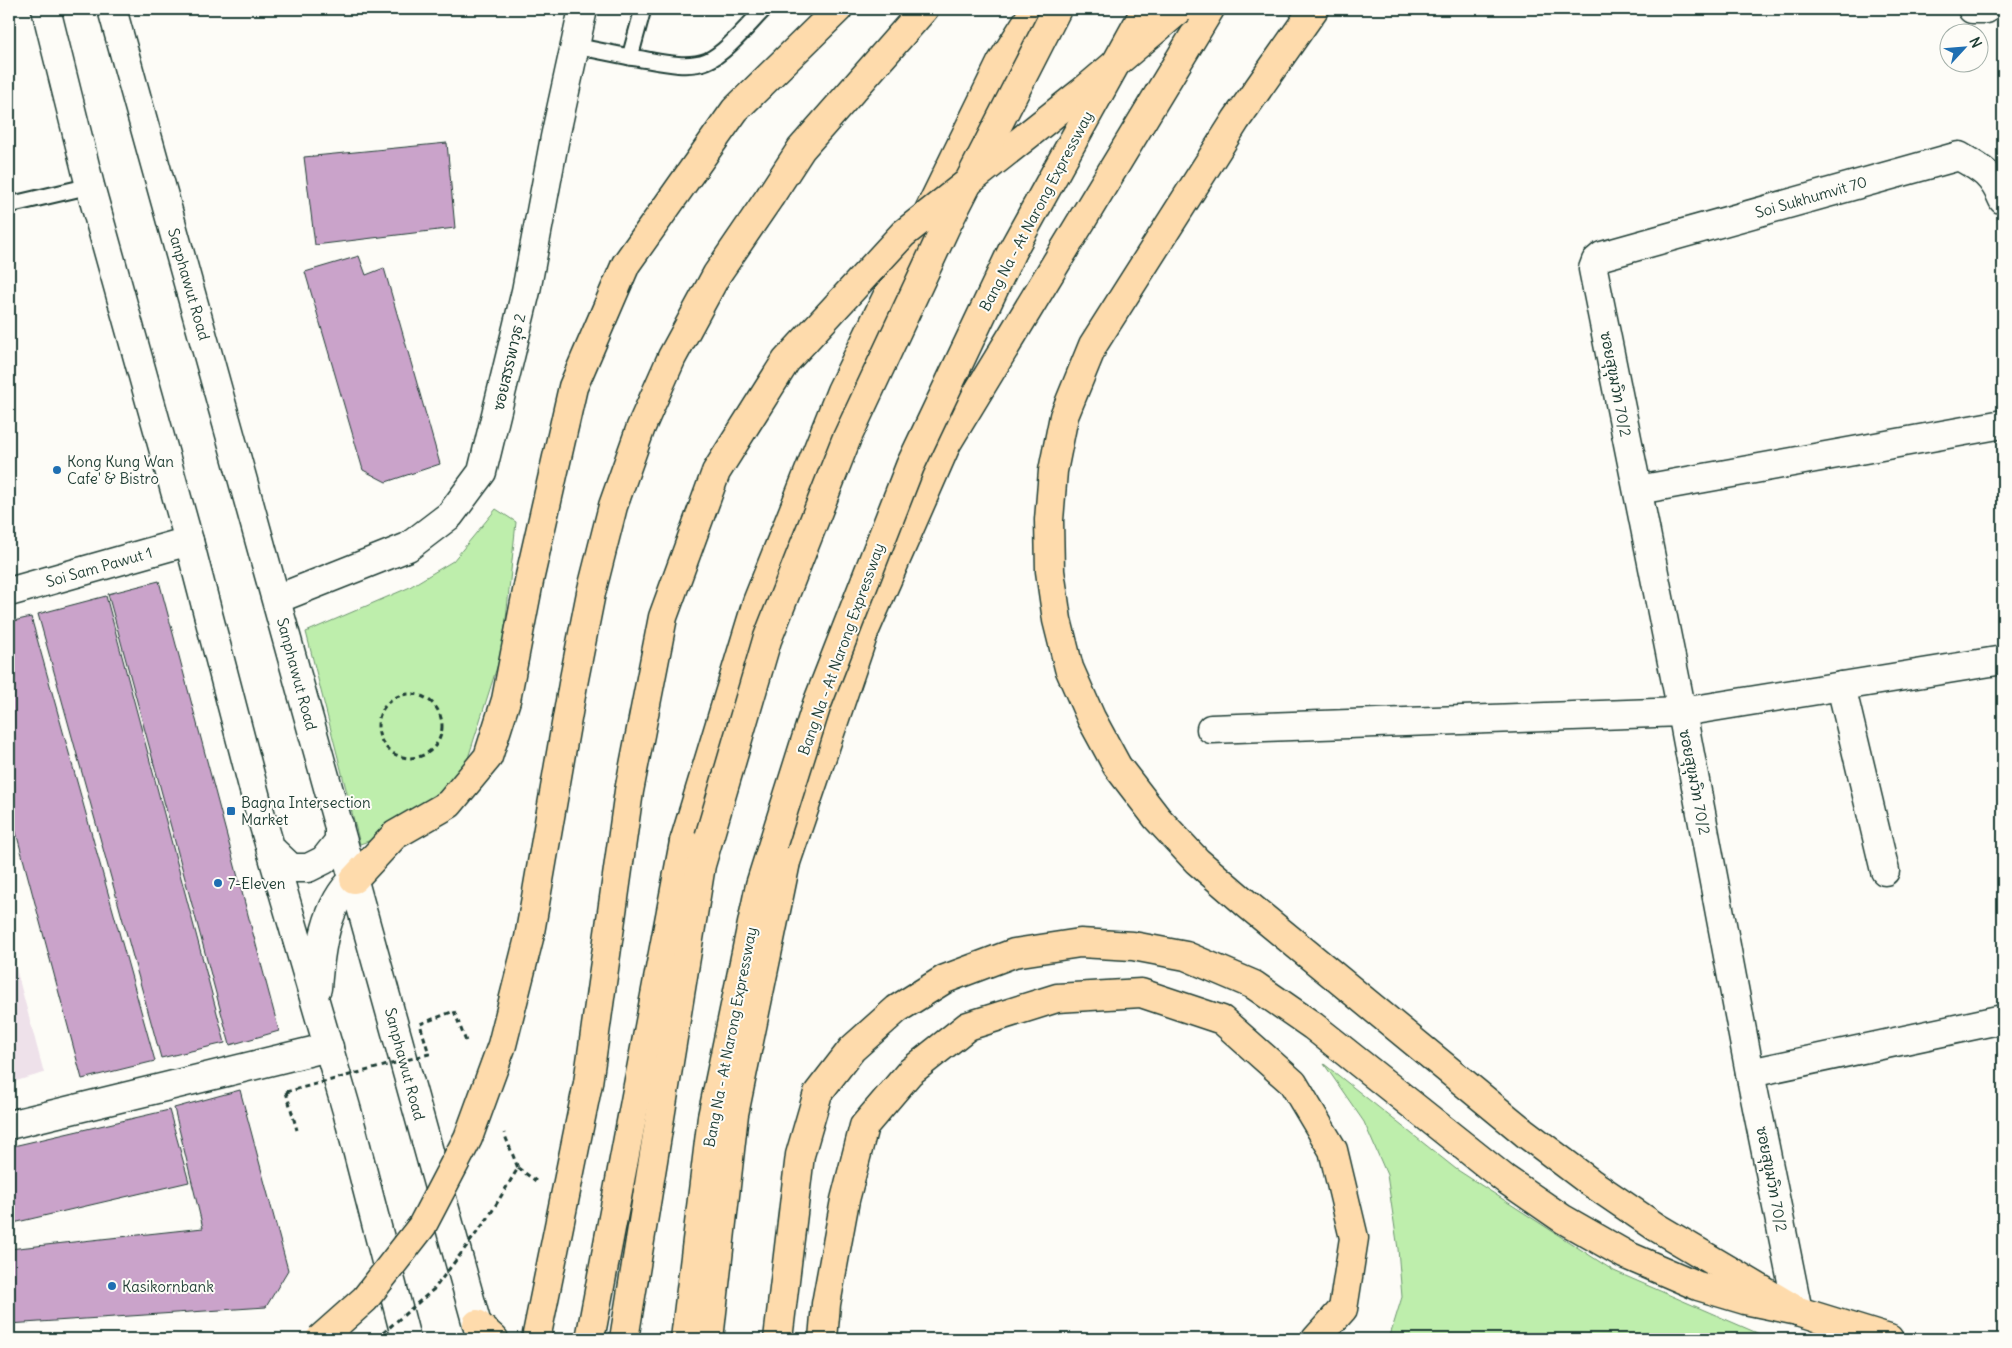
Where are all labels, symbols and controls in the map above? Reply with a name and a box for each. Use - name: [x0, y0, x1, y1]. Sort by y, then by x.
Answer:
- north arrow: [1940, 22, 1990, 72]
- text: N: [1965, 34, 1986, 51]
- street label: Bang Na - At Narong Expressway: [975, 108, 1097, 314]
- street label: Soi Sukhumvit 70: [1753, 172, 1869, 222]
- street label: Sanphawut Road: [164, 226, 214, 342]
- street label: ซอยสรรพาวุธ 2: [489, 312, 531, 413]
- street label: ซอยสุขุมวิท 70/2: [1594, 330, 1636, 439]
- place label: Kong Kung Wan Cafe' & Bistro: [67, 452, 174, 488]
- marker: Kong Kung Wan Cafe' & Bistro: [51, 464, 63, 476]
- street label: Bang Na - At Narong Expressway: [794, 540, 888, 758]
- street label: Soi Sam Pawut 1: [44, 543, 154, 591]
- street label: Sanphawut Road: [273, 616, 321, 733]
- street label: ซอยสุขุมวิท 70/2: [1673, 728, 1715, 837]
- place label: Bagna Intersection Market: [241, 793, 371, 829]
- marker: Bagna Intersection Market: [225, 805, 237, 817]
- place label: 7-Eleven: [228, 874, 286, 893]
- marker: 7-Eleven: [212, 877, 224, 889]
- street label: Bang Na - At Narong Expressway: [699, 925, 761, 1149]
- street label: Sanphawut Road: [381, 1006, 429, 1123]
- street label: ซอยสุขุมวิท 70/2: [1750, 1125, 1792, 1234]
- place label: Kasikornbank: [122, 1277, 214, 1296]
- marker: Kasikornbank: [106, 1280, 118, 1292]

